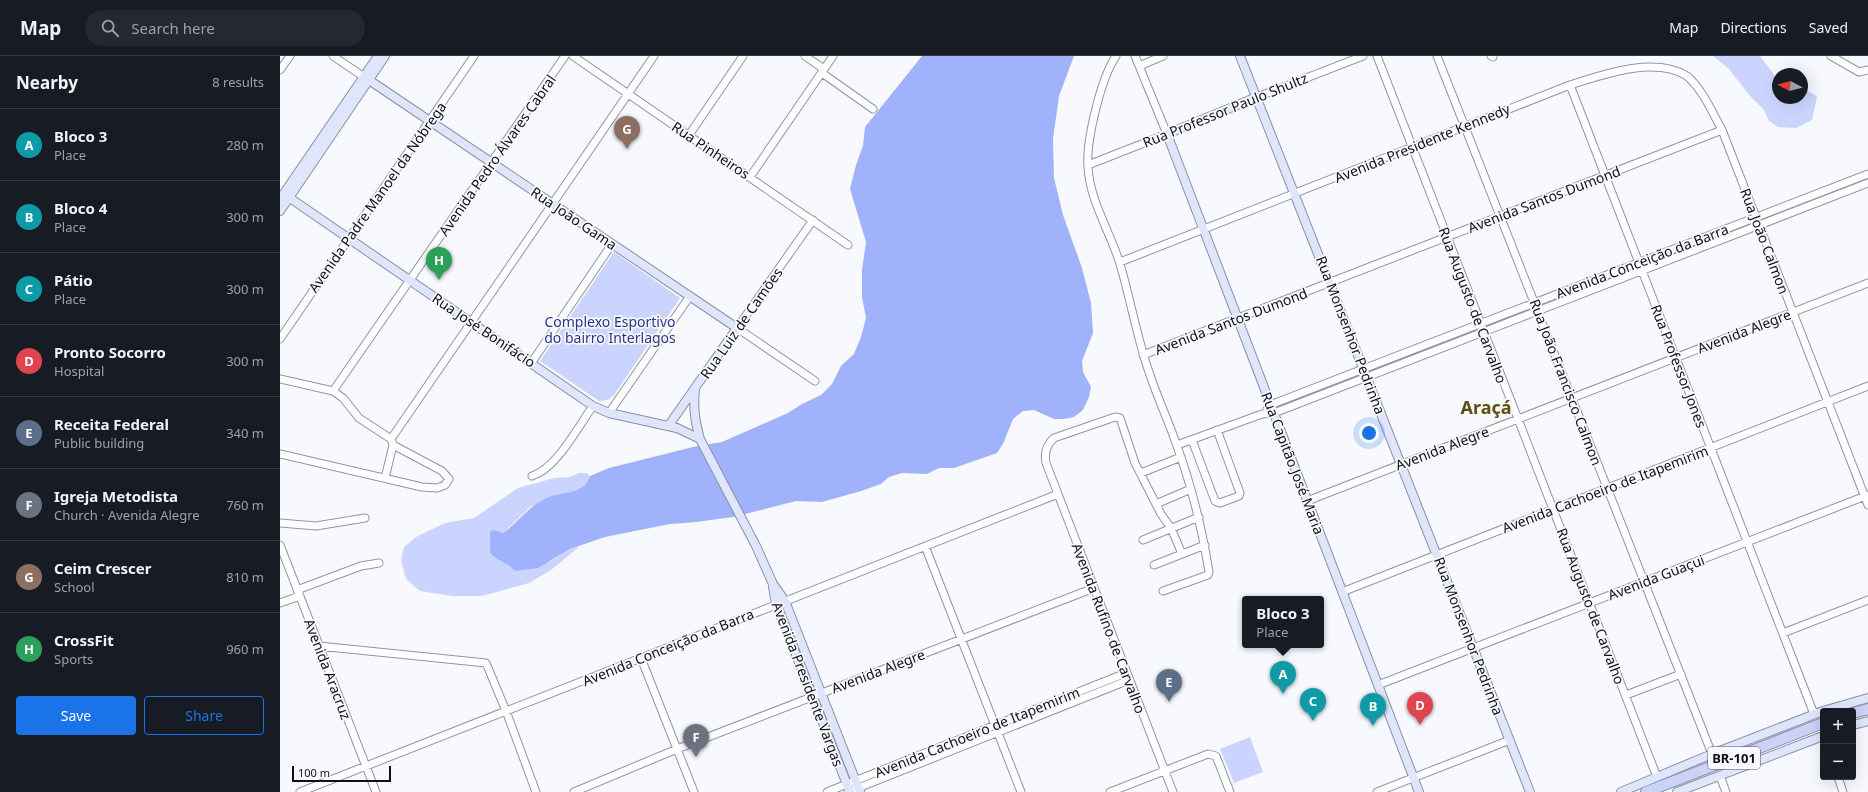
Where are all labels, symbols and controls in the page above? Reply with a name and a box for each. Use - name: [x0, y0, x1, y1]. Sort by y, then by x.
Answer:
- search box: [85, 10, 365, 46]
- text: Map: [20, 15, 61, 41]
- icon: search: [99, 17, 121, 39]
- text: Search here: [131, 18, 215, 38]
- text: Map: [1669, 18, 1698, 37]
- text: Directions: [1720, 18, 1787, 37]
- text: Saved: [1809, 18, 1848, 37]
- street label: Rua Professor Paulo Shultz: [1140, 68, 1311, 152]
- north arrow: [1772, 68, 1808, 104]
- text: Nearby: [16, 71, 78, 94]
- street label: Avenida Pedro Álvares Cabral: [434, 71, 560, 239]
- text: 8 results: [212, 73, 264, 91]
- street label: Avenida Padre Manoel da Nóbrega: [304, 98, 450, 296]
- street label: Avenida Presidente Kennedy: [1331, 99, 1513, 187]
- pin: G: [614, 116, 640, 149]
- street label: Rua Pinheiros: [668, 117, 754, 183]
- text: Bloco 3: [54, 126, 107, 146]
- text: A: [25, 136, 34, 154]
- text: 280 m: [226, 136, 264, 154]
- text: Place: [54, 146, 86, 164]
- street label: Avenida Santos Dumond: [1465, 161, 1623, 237]
- street label: Rua João Gama: [527, 182, 621, 254]
- street label: Rua João Calmon: [1736, 185, 1794, 297]
- text: Bloco 4: [54, 198, 107, 218]
- text: B: [25, 208, 33, 226]
- text: 300 m: [226, 208, 264, 226]
- text: Place: [54, 218, 86, 236]
- street label: Avenida Conceição da Barra: [1553, 219, 1731, 303]
- street label: Rua Augusto de Carvalho: [1434, 224, 1512, 386]
- pin: H: [426, 247, 452, 280]
- street label: Rua Monsenhor Pedrinha: [1312, 253, 1390, 417]
- street label: Rua Luiz de Camões: [695, 263, 787, 382]
- text: Pátio: [54, 270, 93, 290]
- text: C: [25, 280, 33, 298]
- text: 300 m: [226, 280, 264, 298]
- street label: Avenida Santos Dumond: [1152, 283, 1310, 359]
- street label: Rua José Bonifácio: [429, 288, 539, 372]
- text: Place: [54, 290, 86, 308]
- street label: Rua João Francisco Calmon: [1525, 296, 1607, 468]
- street label: Rua Professor Jones: [1647, 302, 1711, 431]
- street label: Avenida Alegre: [1694, 304, 1794, 358]
- park label: Complexo Esportivo do bairro Interlagos: [544, 312, 676, 347]
- text: Pronto Socorro: [54, 342, 166, 362]
- text: D: [24, 352, 34, 370]
- text: 300 m: [226, 352, 264, 370]
- text: Hospital: [54, 362, 104, 380]
- street label: Rua Capitão José Maria: [1257, 389, 1329, 537]
- district label: Araçá: [1461, 395, 1512, 419]
- text: Receita Federal: [54, 414, 169, 434]
- street label: Avenida Alegre: [1392, 421, 1492, 475]
- your location: [1359, 423, 1379, 443]
- text: E: [25, 424, 33, 442]
- text: 340 m: [226, 424, 264, 442]
- text: Public building: [54, 434, 144, 452]
- street label: Avenida Cachoeiro de Itapemirim: [1499, 441, 1711, 537]
- text: Igreja Metodista: [54, 486, 178, 506]
- text: F: [25, 496, 33, 514]
- text: 760 m: [226, 496, 264, 514]
- text: Church · Avenida Alegre: [54, 506, 200, 524]
- street label: Rua Augusto de Carvalho: [1552, 525, 1630, 687]
- street label: Avenida Rufino de Carvalho: [1068, 540, 1150, 716]
- street label: Avenida Guaçui: [1605, 550, 1707, 604]
- street label: Rua Monsenhor Pedrinha: [1430, 554, 1508, 718]
- text: Ceim Crescer: [54, 558, 152, 578]
- text: G: [24, 568, 34, 586]
- text: 810 m: [226, 568, 264, 586]
- text: School: [54, 578, 95, 596]
- popup: [1242, 596, 1324, 648]
- street label: Avenida Presidente Vargas: [768, 599, 848, 769]
- text: Bloco 3: [1256, 603, 1310, 623]
- street label: Avenida Conceição da Barra: [579, 604, 757, 690]
- street label: Avenida Aracruz: [300, 616, 356, 722]
- text: Place: [1256, 623, 1288, 641]
- text: CrossFit: [54, 630, 114, 650]
- text: H: [24, 640, 34, 658]
- text: 960 m: [226, 640, 264, 658]
- street label: Avenida Alegre: [828, 644, 928, 698]
- text: Sports: [54, 650, 93, 668]
- pin: A: [1270, 661, 1296, 694]
- pin: E: [1156, 669, 1182, 702]
- street label: Avenida Cachoeiro de Itapemirim: [872, 682, 1082, 782]
- pin: C: [1300, 688, 1326, 721]
- pin: D: [1407, 692, 1433, 725]
- pin: B: [1360, 693, 1386, 726]
- button: Save: [16, 696, 136, 735]
- button: Share: [144, 696, 264, 735]
- map controls: [1820, 708, 1856, 780]
- button: +: [1820, 708, 1856, 744]
- pin: F: [683, 724, 709, 757]
- button: −: [1820, 744, 1856, 780]
- road number: BR-101: [1708, 747, 1760, 769]
- scale bar: [292, 764, 391, 783]
- text: 100 m: [298, 765, 330, 780]

